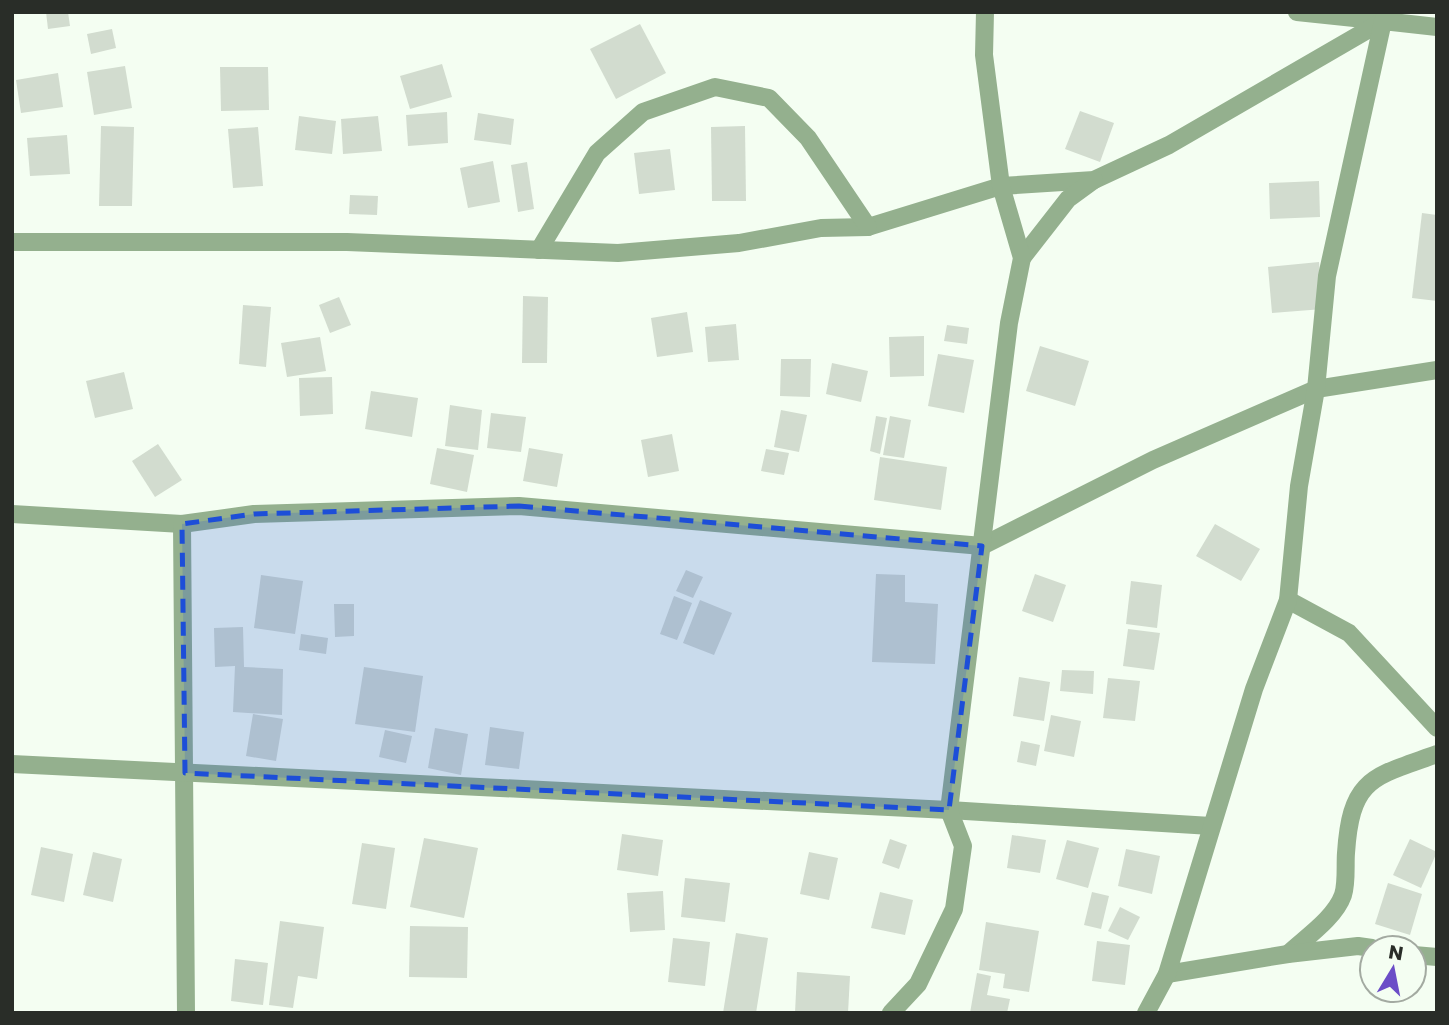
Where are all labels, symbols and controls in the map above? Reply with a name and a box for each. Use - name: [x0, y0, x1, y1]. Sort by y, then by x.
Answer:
- north arrow: [1358, 934, 1428, 1004]
- text: N: [1386, 938, 1405, 967]

